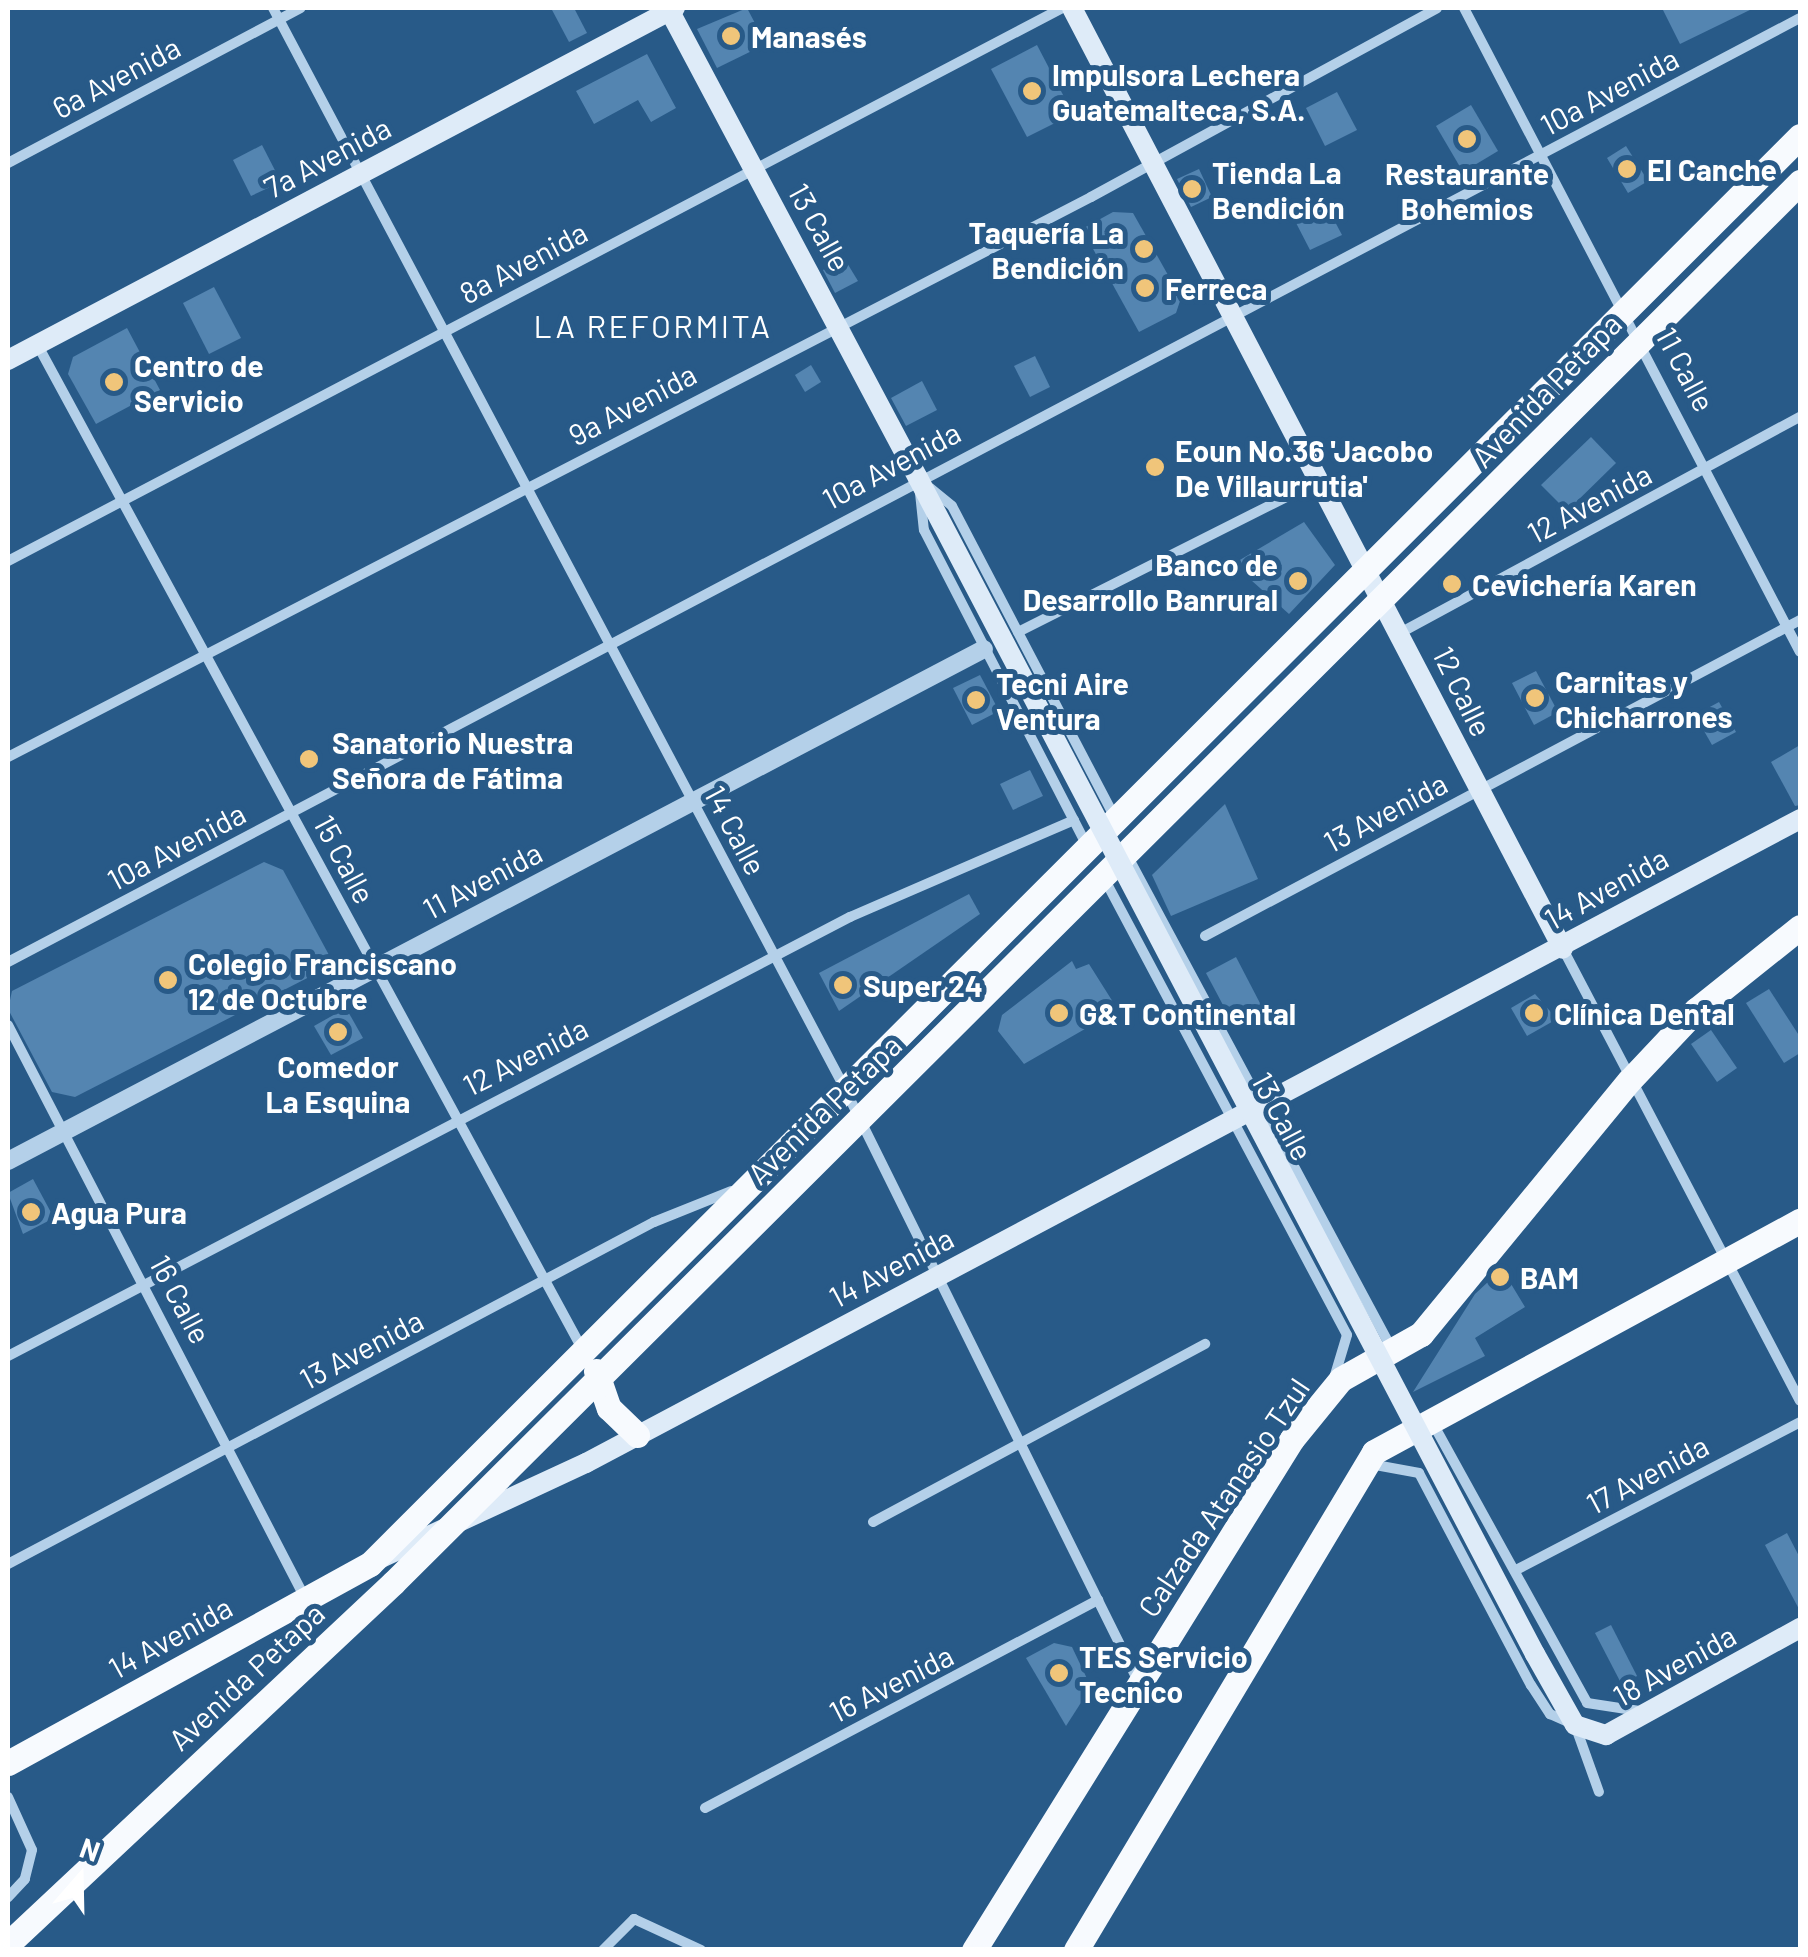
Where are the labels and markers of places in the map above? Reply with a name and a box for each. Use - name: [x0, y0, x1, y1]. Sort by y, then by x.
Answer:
- place label: Manasés: [751, 18, 867, 54]
- marker: Manasés: [720, 25, 742, 47]
- place label: Impulsora Lechera Guatemalteca, S.A.: [1052, 56, 1305, 126]
- marker: Impulsora Lechera Guatemalteca, S.A.: [1021, 80, 1043, 102]
- marker: Restaurante Bohemios: [1456, 128, 1478, 150]
- place label: El Canche: [1647, 151, 1777, 187]
- place label: Tienda La Bendición: [1212, 154, 1345, 224]
- place label: Restaurante Bohemios: [1385, 155, 1549, 226]
- marker: El Canche: [1616, 158, 1638, 180]
- marker: Tienda La Bendición: [1181, 178, 1203, 200]
- place label: Taquería La Bendición: [968, 214, 1124, 284]
- marker: Taquería La Bendición: [1133, 238, 1155, 260]
- place label: Ferreca: [1165, 270, 1267, 306]
- marker: Ferreca: [1134, 277, 1156, 299]
- place label: Centro de Servicio: [134, 347, 264, 418]
- marker: Centro de Servicio: [103, 371, 125, 393]
- place label: Eoun No.36 'Jacobo De Villaurrutia': [1175, 432, 1433, 502]
- marker: Eoun No.36 'Jacobo De Villaurrutia': [1144, 456, 1166, 478]
- place label: Banco de Desarrollo Banrural: [1023, 546, 1278, 616]
- place label: Cevichería Karen: [1472, 566, 1697, 602]
- marker: Banco de Desarrollo Banrural: [1287, 570, 1309, 592]
- marker: Cevichería Karen: [1441, 573, 1463, 595]
- place label: Carnitas y Chicharrones: [1555, 663, 1733, 734]
- place label: Tecni Aire Ventura: [996, 665, 1129, 736]
- marker: Carnitas y Chicharrones: [1524, 687, 1546, 709]
- marker: Tecni Aire Ventura: [965, 689, 987, 711]
- place label: Sanatorio Nuestra Señora de Fátima: [332, 724, 573, 794]
- marker: Sanatorio Nuestra Señora de Fátima: [296, 746, 322, 772]
- place label: Colegio Franciscano 12 de Octubre: [188, 945, 457, 1016]
- place label: Super 24: [863, 967, 983, 1003]
- marker: Colegio Franciscano 12 de Octubre: [157, 969, 179, 991]
- marker: Super 24: [832, 974, 854, 996]
- place label: G&T Continental: [1079, 995, 1296, 1031]
- place label: Clínica Dental: [1554, 995, 1735, 1031]
- marker: G&T Continental: [1048, 1002, 1070, 1024]
- marker: Clínica Dental: [1523, 1002, 1545, 1024]
- marker: Comedor La Esquina: [327, 1021, 349, 1043]
- place label: Comedor La Esquina: [266, 1048, 410, 1118]
- place label: Agua Pura: [51, 1194, 187, 1230]
- marker: Agua Pura: [20, 1201, 42, 1223]
- place label: BAM: [1520, 1259, 1579, 1295]
- marker: BAM: [1489, 1266, 1511, 1288]
- place label: TES Servicio Tecnico: [1079, 1638, 1248, 1708]
- marker: TES Servicio Tecnico: [1048, 1662, 1070, 1684]

